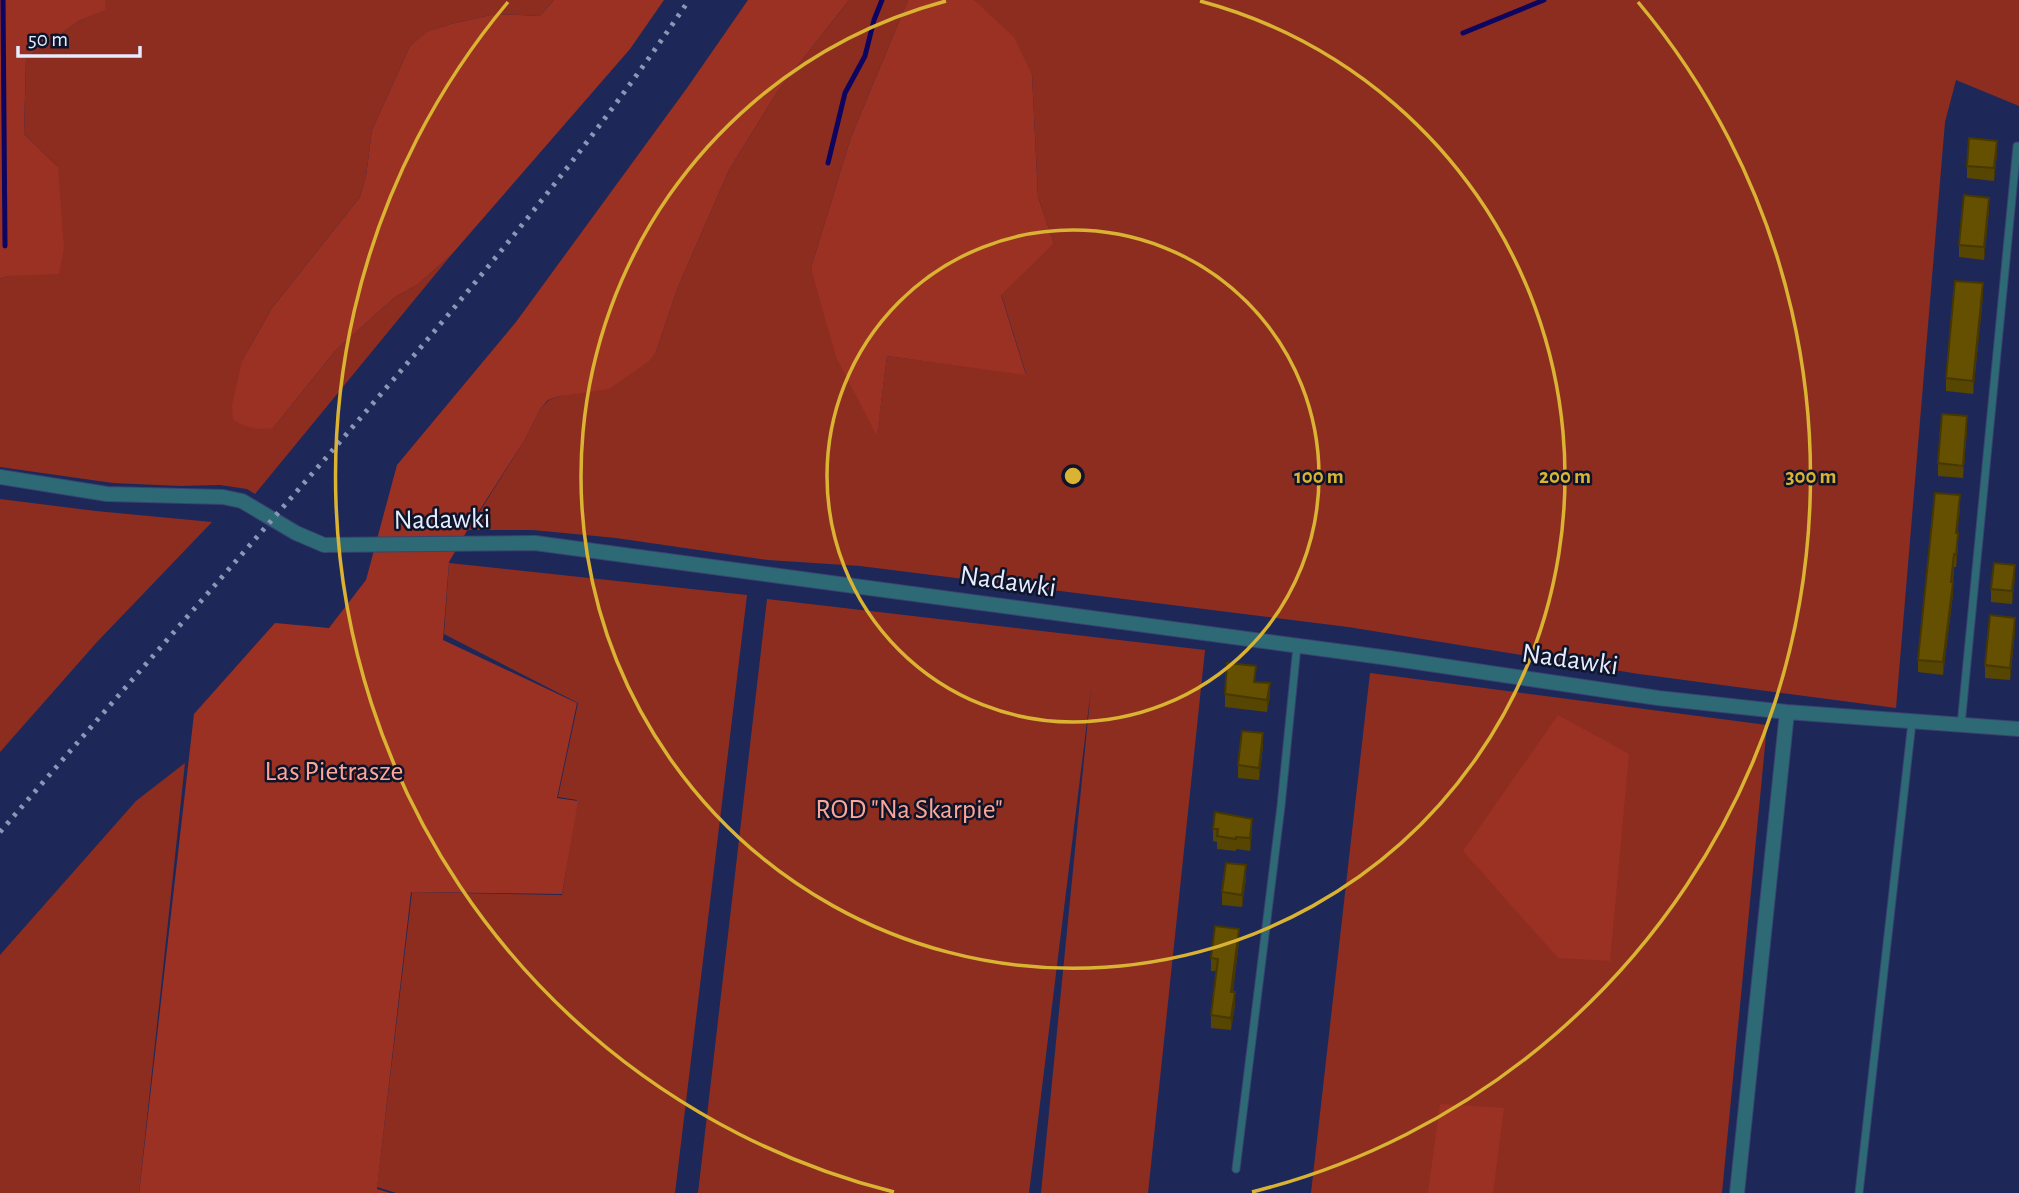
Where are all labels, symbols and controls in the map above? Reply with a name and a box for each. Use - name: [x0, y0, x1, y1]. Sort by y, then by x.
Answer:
- scale bar: [18, 14, 140, 58]
- text: 50 m: [28, 29, 68, 50]
- centre of rings: [1061, 464, 1085, 488]
- text: 100 m: [1294, 466, 1344, 487]
- text: 200 m: [1539, 466, 1591, 487]
- text: 300 m: [1785, 466, 1837, 487]
- street label: Nadawki: [393, 505, 491, 535]
- street label: Nadawki: [958, 561, 1058, 603]
- street label: Nadawki: [1520, 639, 1620, 681]
- park label: Las Pietrasze: [265, 758, 403, 786]
- park label: ROD "Na Skarpie": [815, 796, 1003, 824]

